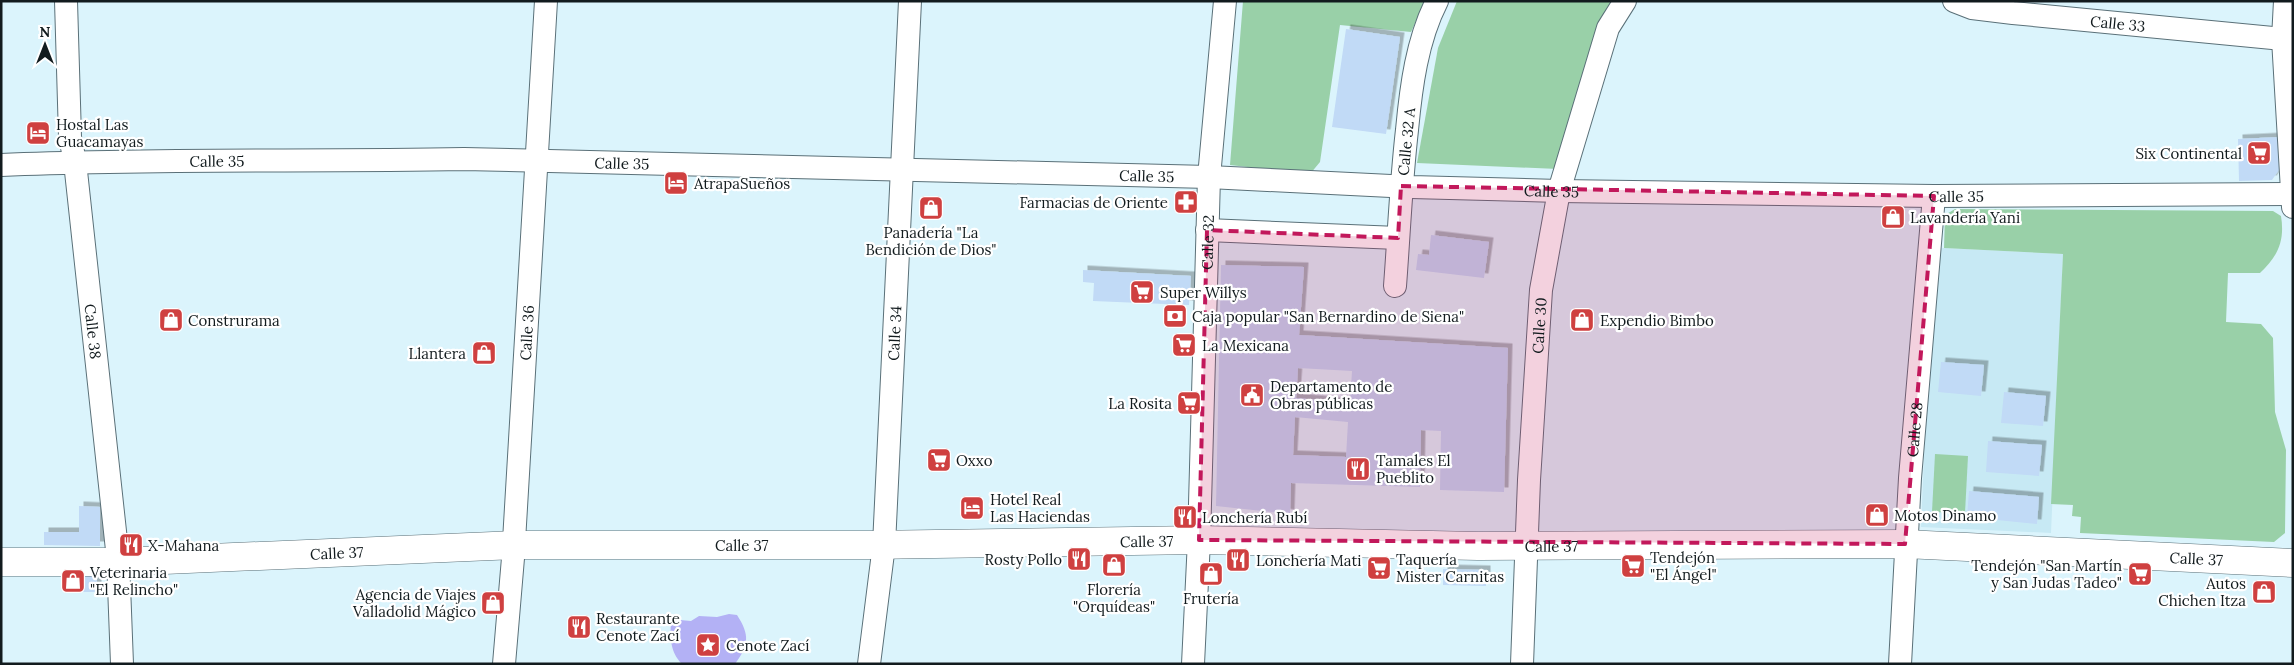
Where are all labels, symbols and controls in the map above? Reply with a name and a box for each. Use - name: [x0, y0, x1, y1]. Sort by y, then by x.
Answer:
- street label: Calle 33: [2089, 11, 2146, 35]
- north arrow: [20, 20, 70, 70]
- text: N: [40, 23, 51, 41]
- street label: Calle 32 A: [1393, 106, 1419, 176]
- place label: Hostal Las Guacamayas: [56, 115, 143, 151]
- hotel icon: Hostal Las Guacamayas: [25, 120, 51, 146]
- supermarket icon: Six Continental: [2246, 140, 2272, 166]
- place label: Six Continental: [2135, 144, 2242, 163]
- street label: Calle 35: [189, 151, 245, 170]
- street label: Calle 35: [594, 153, 650, 173]
- street label: Calle 35: [1119, 165, 1174, 186]
- hotel icon: AtrapaSueños: [663, 170, 689, 196]
- place label: AtrapaSueños: [693, 174, 790, 193]
- street label: Calle 35: [1524, 181, 1579, 201]
- street label: Calle 35: [1929, 186, 1984, 206]
- pharmacy icon: Farmacias de Oriente: [1173, 189, 1199, 215]
- place label: Farmacias de Oriente: [1019, 193, 1168, 212]
- shop icon: Panadería "La Bendición de Dios": [918, 195, 944, 221]
- shop icon: Lavandería Yani: [1880, 204, 1906, 230]
- place label: Lavandería Yani: [1910, 208, 2020, 227]
- street label: Calle 32: [1197, 215, 1217, 270]
- place label: Panadería "La Bendición de Dios": [865, 223, 997, 259]
- supermarket icon: Super Willys: [1129, 279, 1155, 305]
- place label: Super Willys: [1160, 283, 1247, 302]
- street label: Calle 30: [1528, 297, 1550, 354]
- street label: Calle 38: [81, 303, 106, 360]
- bank icon: Caja popular "San Bernardino de Siena": [1162, 303, 1188, 329]
- street label: Calle 36: [515, 304, 537, 361]
- street label: Calle 34: [883, 305, 905, 361]
- shop icon: Construrama: [158, 307, 184, 333]
- place label: Caja popular "San Bernardino de Siena": [1192, 307, 1464, 326]
- shop icon: Expendio Bimbo: [1569, 307, 1595, 333]
- place label: Construrama: [188, 311, 280, 330]
- place label: Expendio Bimbo: [1600, 311, 1714, 330]
- supermarket icon: La Mexicana: [1171, 332, 1197, 358]
- place label: La Mexicana: [1202, 336, 1289, 355]
- shop icon: Llantera: [471, 340, 497, 366]
- place label: Llantera: [408, 344, 466, 363]
- place label: Departamento de Obras públicas: [1270, 377, 1392, 413]
- public building icon: Departamento de Obras públicas: [1239, 382, 1265, 408]
- supermarket icon: La Rosita: [1176, 390, 1202, 416]
- place label: La Rosita: [1108, 394, 1172, 413]
- street label: Calle 28: [1902, 401, 1926, 458]
- supermarket icon: Oxxo: [926, 447, 952, 473]
- place label: Oxxo: [956, 451, 993, 470]
- place label: Tamales El Pueblito: [1376, 451, 1451, 487]
- restaurant icon: Tamales El Pueblito: [1345, 456, 1371, 482]
- place label: Hotel Real Las Haciendas: [990, 490, 1090, 526]
- hotel icon: Hotel Real Las Haciendas: [959, 495, 985, 521]
- shop icon: Motos Dinamo: [1864, 502, 1890, 528]
- restaurant icon: Lonchería Rubí: [1172, 504, 1198, 530]
- place label: Motos Dinamo: [1894, 506, 1997, 525]
- place label: Lonchería Rubí: [1202, 508, 1307, 527]
- street label: Calle 37: [1120, 531, 1174, 551]
- restaurant icon: X-Mahana: [118, 532, 144, 558]
- place label: X-Mahana: [148, 536, 220, 555]
- street label: Calle 37: [715, 536, 768, 555]
- street label: Calle 37: [1525, 536, 1578, 555]
- street label: Calle 37: [310, 542, 364, 563]
- restaurant icon: Rosty Pollo: [1066, 546, 1092, 572]
- restaurant icon: Lonchería Mati: [1225, 547, 1251, 573]
- street label: Calle 37: [2169, 547, 2223, 569]
- place label: Tendejón "El Ángel": [1650, 548, 1717, 584]
- place label: Rosty Pollo: [985, 550, 1062, 569]
- place label: Taquería Mister Carnitas: [1396, 550, 1504, 586]
- place label: Lonchería Mati: [1256, 551, 1361, 570]
- shop icon: Florería "Orquídeas": [1101, 552, 1127, 578]
- supermarket icon: Tendejón "El Ángel": [1620, 553, 1646, 579]
- supermarket icon: Taquería Mister Carnitas: [1366, 555, 1392, 581]
- place label: Tendejón "San Martín y San Judas Tadeo": [1971, 556, 2122, 592]
- shop icon: Frutería: [1198, 561, 1224, 587]
- supermarket icon: Tendejón "San Martín y San Judas Tadeo": [2127, 561, 2153, 587]
- place label: Veterinaria "El Relincho": [89, 563, 178, 599]
- shop icon: Veterinaria "El Relincho": [60, 568, 86, 594]
- place label: Autos Chichen Itza: [2158, 574, 2246, 610]
- shop icon: Autos Chichen Itza: [2251, 579, 2277, 605]
- place label: Florería "Orquídeas": [1073, 580, 1155, 616]
- place label: Agencia de Viajes Valladolid Mágico: [352, 585, 476, 621]
- place label: Frutería: [1183, 589, 1239, 608]
- shop icon: Agencia de Viajes Valladolid Mágico: [480, 590, 506, 616]
- place label: Restaurante Cenote Zací: [596, 609, 680, 645]
- restaurant icon: Restaurante Cenote Zací: [566, 614, 592, 640]
- place icon: Cenote Zací: [695, 632, 721, 658]
- place label: Cenote Zací: [726, 636, 809, 655]

